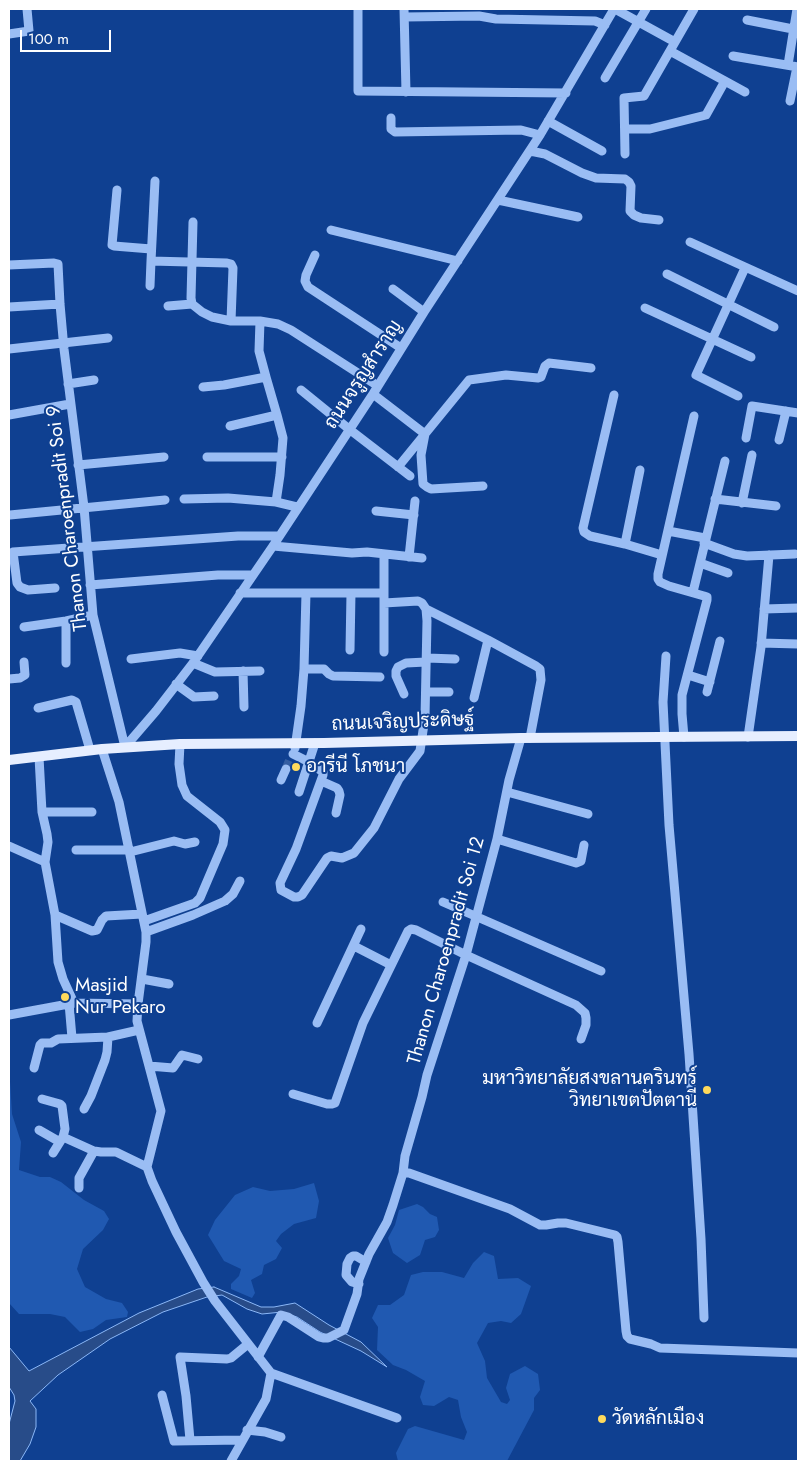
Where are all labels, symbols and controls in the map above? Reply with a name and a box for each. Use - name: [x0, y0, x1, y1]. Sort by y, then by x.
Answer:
- scale bar: [22, 20, 114, 52]
- text: 100 m: [28, 28, 69, 50]
- street label: ถนนจรูญสำราญ: [320, 316, 408, 434]
- street label: Thanon Charoenpradit Soi 9: [43, 404, 93, 632]
- street label: ถนนเจริญประดิษฐ์: [331, 709, 475, 737]
- place label: อารีนี โภชนา: [306, 756, 405, 778]
- marker: อารีนี โภชนา: [290, 761, 302, 773]
- street label: Thanon Charoenpradit Soi 12: [404, 835, 490, 1067]
- place label: Masjid Nur Pekaro: [75, 975, 166, 1019]
- marker: Masjid Nur Pekaro: [59, 991, 71, 1003]
- place label: มหาวิทยาลัยสงขลานครินทร์ วิทยาเขตปัตตานี: [482, 1068, 697, 1112]
- marker: มหาวิทยาลัยสงขลานครินทร์ วิทยาเขตปัตตานี: [701, 1084, 713, 1096]
- place label: วัดหลักเมือง: [612, 1408, 704, 1430]
- marker: วัดหลักเมือง: [596, 1413, 608, 1425]

